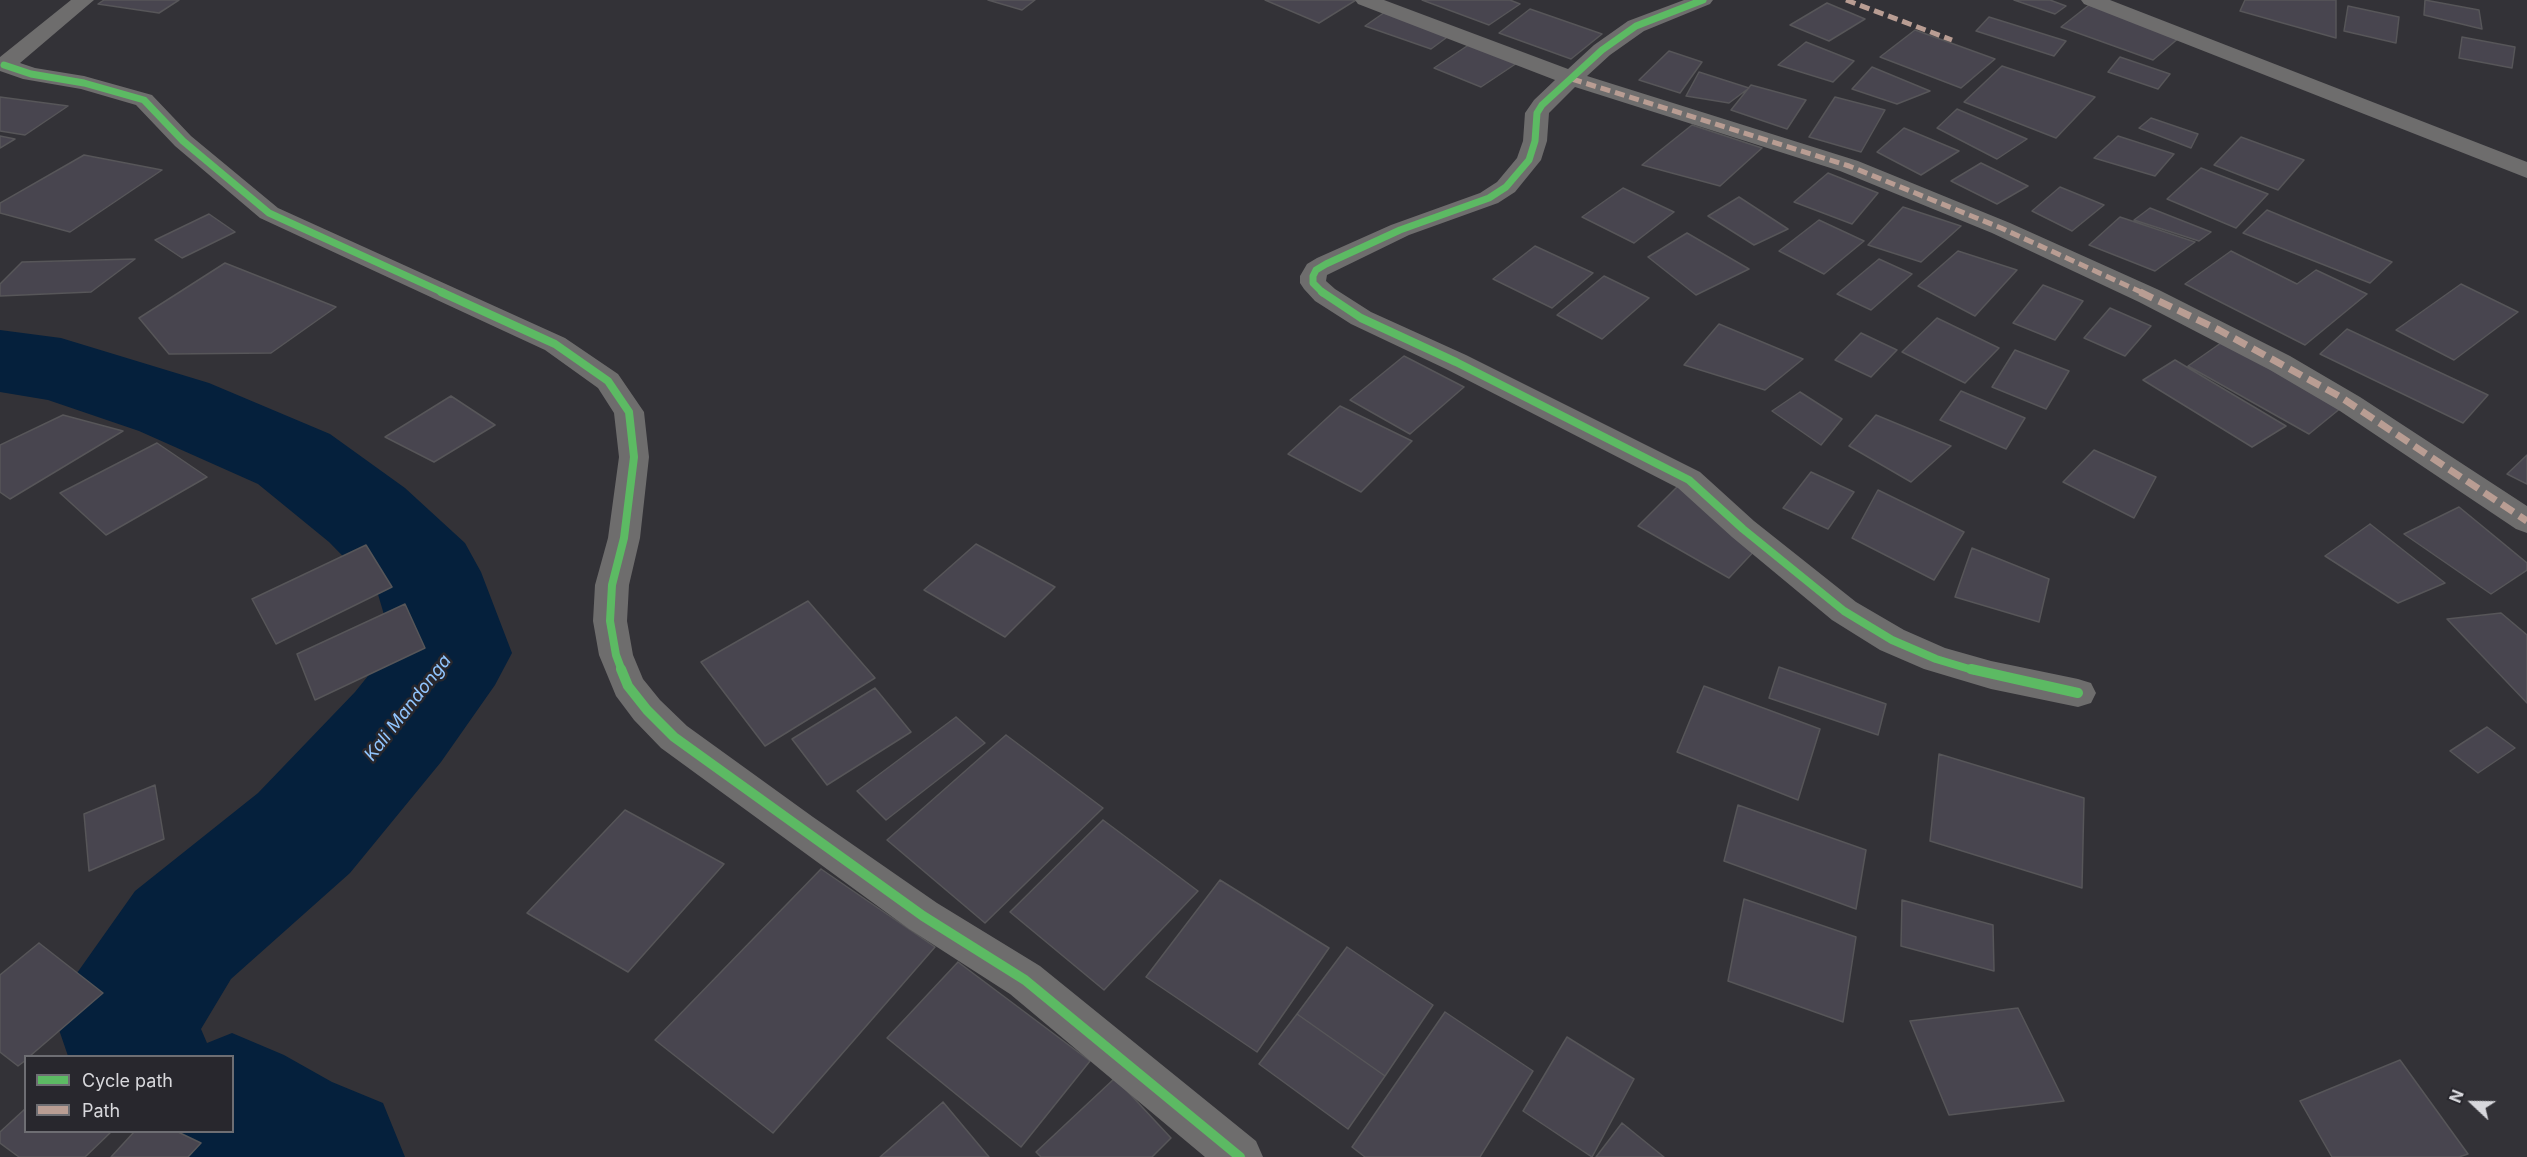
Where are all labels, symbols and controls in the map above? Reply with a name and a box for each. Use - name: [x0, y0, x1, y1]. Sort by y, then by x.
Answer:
- water label: Kali Mandonga: [360, 651, 456, 765]
- legend: [24, 1055, 234, 1133]
- text: Cycle path: [82, 1070, 173, 1091]
- north arrow: [2443, 1073, 2503, 1133]
- text: N: [2445, 1087, 2468, 1106]
- text: Path: [82, 1100, 120, 1121]

